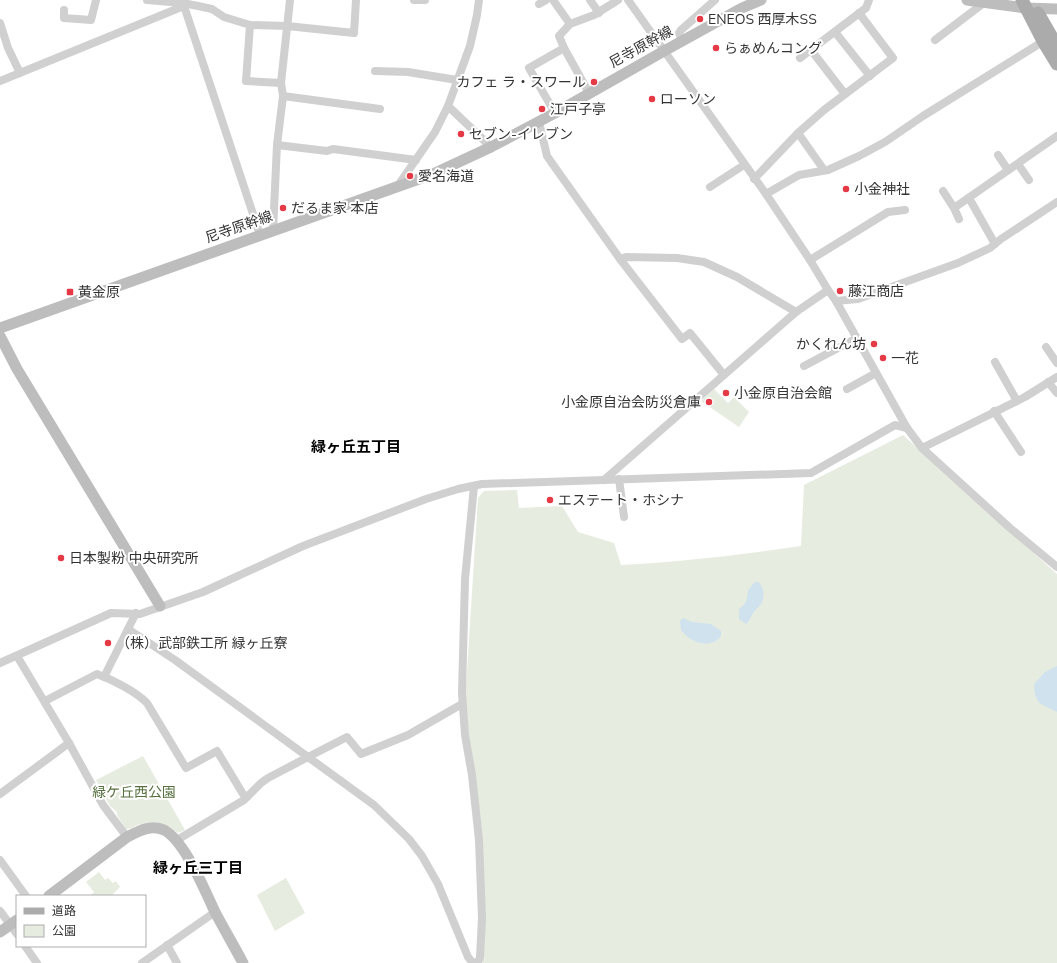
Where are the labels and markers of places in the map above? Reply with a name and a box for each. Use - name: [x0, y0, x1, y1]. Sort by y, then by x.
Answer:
- place label: ENEOS 西厚木SS: [708, 10, 817, 29]
- marker: ENEOS 西厚木SS: [695, 14, 705, 24]
- place label: らぁめんコング: [724, 39, 822, 58]
- marker: らぁめんコング: [711, 43, 721, 53]
- place label: カフェ ラ・スワール: [456, 73, 586, 92]
- marker: カフェ ラ・スワール: [589, 77, 599, 87]
- place label: ローソン: [660, 90, 716, 109]
- marker: ローソン: [647, 94, 657, 104]
- place label: 江戸子亭: [550, 100, 606, 119]
- marker: 江戸子亭: [537, 104, 547, 114]
- place label: セブン-イレブン: [469, 125, 573, 144]
- marker: セブン-イレブン: [456, 129, 466, 139]
- place label: 愛名海道: [418, 167, 474, 186]
- marker: 愛名海道: [405, 171, 415, 181]
- place label: 小金神社: [854, 180, 910, 199]
- marker: 小金神社: [841, 184, 851, 194]
- place label: だるま家 本店: [291, 199, 379, 218]
- marker: だるま家 本店: [278, 203, 288, 213]
- place label: 藤江商店: [848, 282, 904, 301]
- place label: 黄金原: [78, 283, 120, 302]
- marker: 藤江商店: [835, 286, 845, 296]
- marker: 黄金原: [65, 287, 75, 297]
- place label: かくれん坊: [796, 335, 866, 354]
- marker: かくれん坊: [869, 339, 879, 349]
- place label: 一花: [891, 349, 919, 368]
- marker: 一花: [878, 353, 888, 363]
- place label: 小金原自治会館: [734, 384, 832, 403]
- marker: 小金原自治会館: [721, 388, 731, 398]
- place label: 小金原自治会防災倉庫: [561, 393, 701, 412]
- marker: 小金原自治会防災倉庫: [704, 397, 714, 407]
- place label: エステート・ホシナ: [558, 491, 684, 510]
- marker: エステート・ホシナ: [545, 495, 555, 505]
- place label: 日本製粉 中央研究所: [69, 549, 199, 568]
- marker: 日本製粉 中央研究所: [56, 553, 66, 563]
- place label: （株）武部鉄工所 緑ヶ丘寮: [116, 634, 288, 653]
- marker: （株）武部鉄工所 緑ヶ丘寮: [103, 638, 113, 648]

